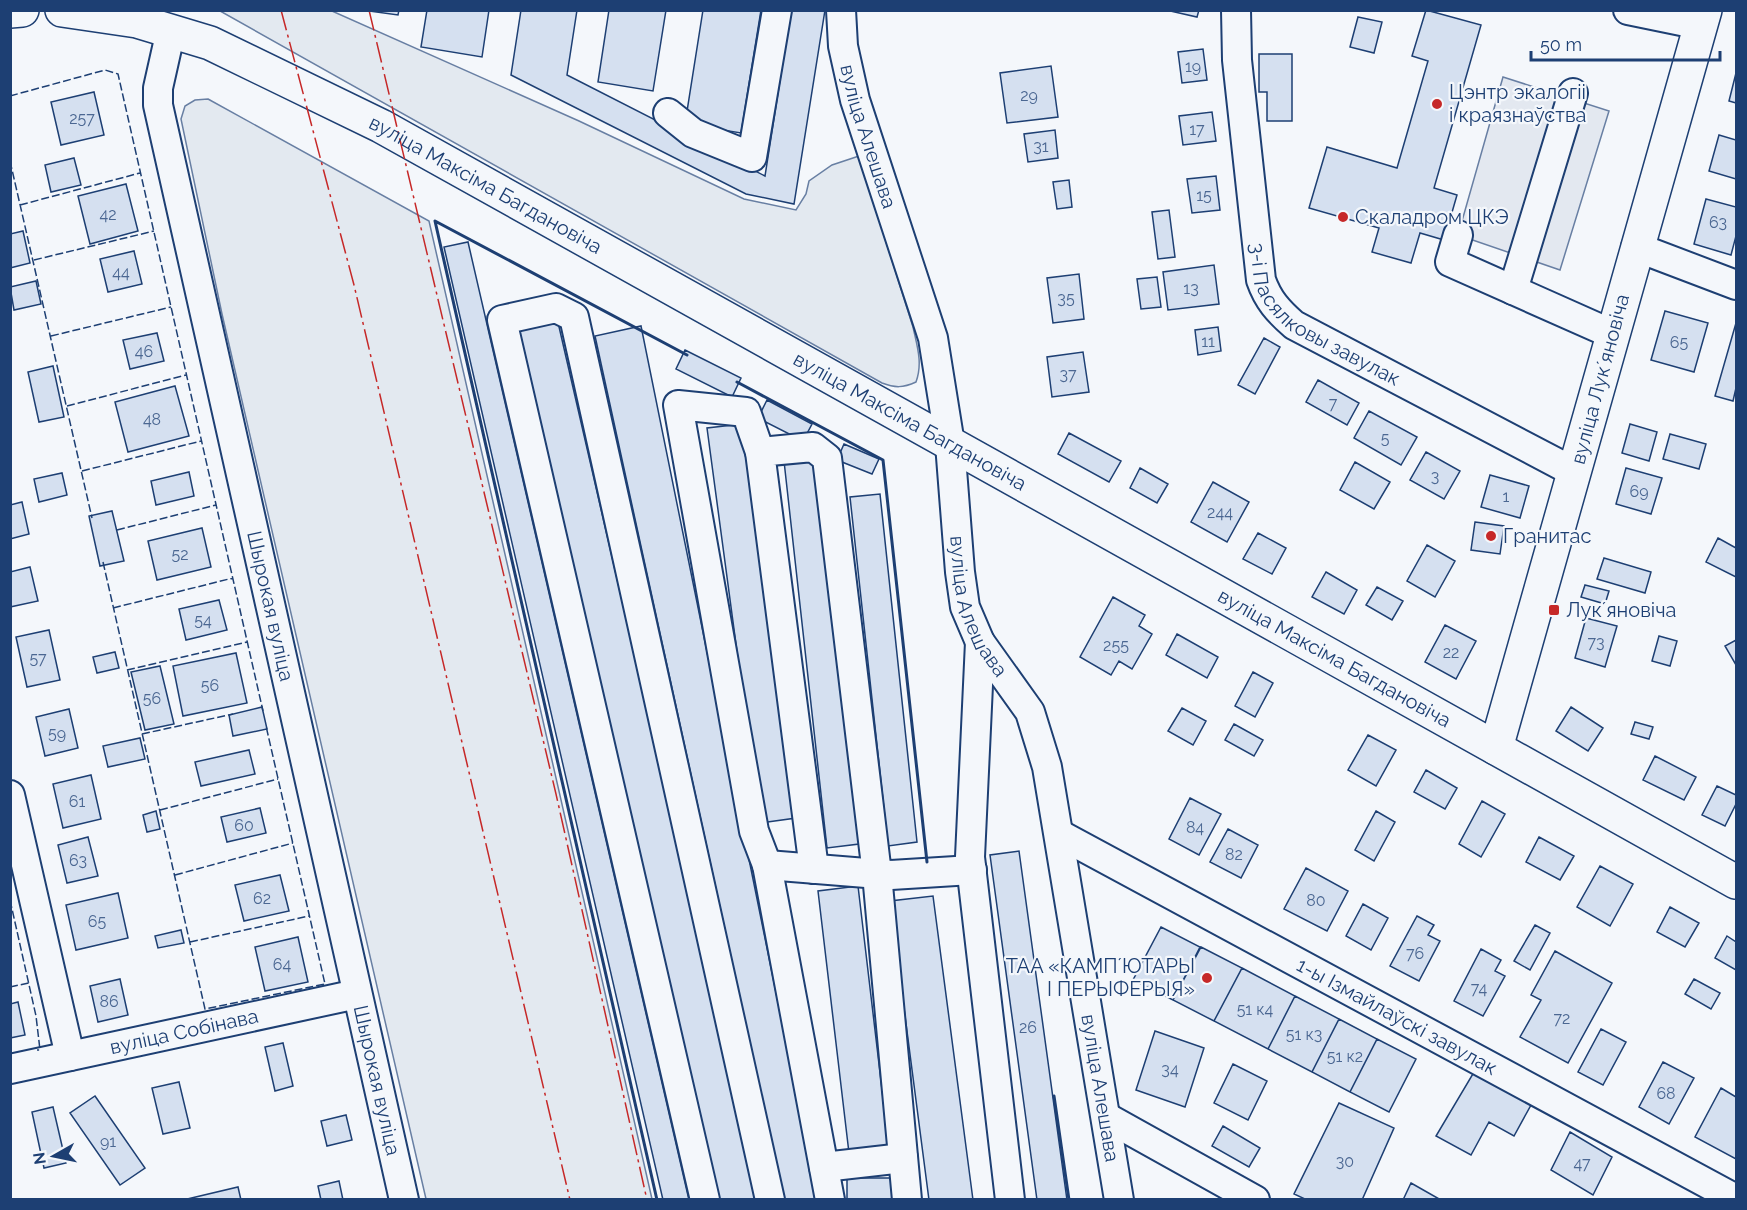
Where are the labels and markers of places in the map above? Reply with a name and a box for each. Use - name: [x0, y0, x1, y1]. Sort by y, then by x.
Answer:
- place label: Цэнтр экалогіі і краязнаўства: [1449, 80, 1587, 127]
- marker: Цэнтр экалогіі і краязнаўства: [1430, 97, 1444, 111]
- place label: Скаладром ЦКЭ: [1355, 205, 1509, 229]
- marker: Скаладром ЦКЭ: [1336, 210, 1350, 224]
- place label: Гранитас: [1503, 524, 1591, 548]
- marker: Гранитас: [1484, 529, 1498, 543]
- place label: Лукʼяновіча: [1566, 598, 1676, 622]
- marker: Лукʼяновіча: [1547, 603, 1561, 617]
- place label: ТАА «КАМПʼЮТАРЫ I ПЕРЫФЕРЫЯ»: [1006, 954, 1195, 1001]
- marker: ТАА «КАМПʼЮТАРЫ I ПЕРЫФЕРЫЯ»: [1200, 971, 1214, 985]

